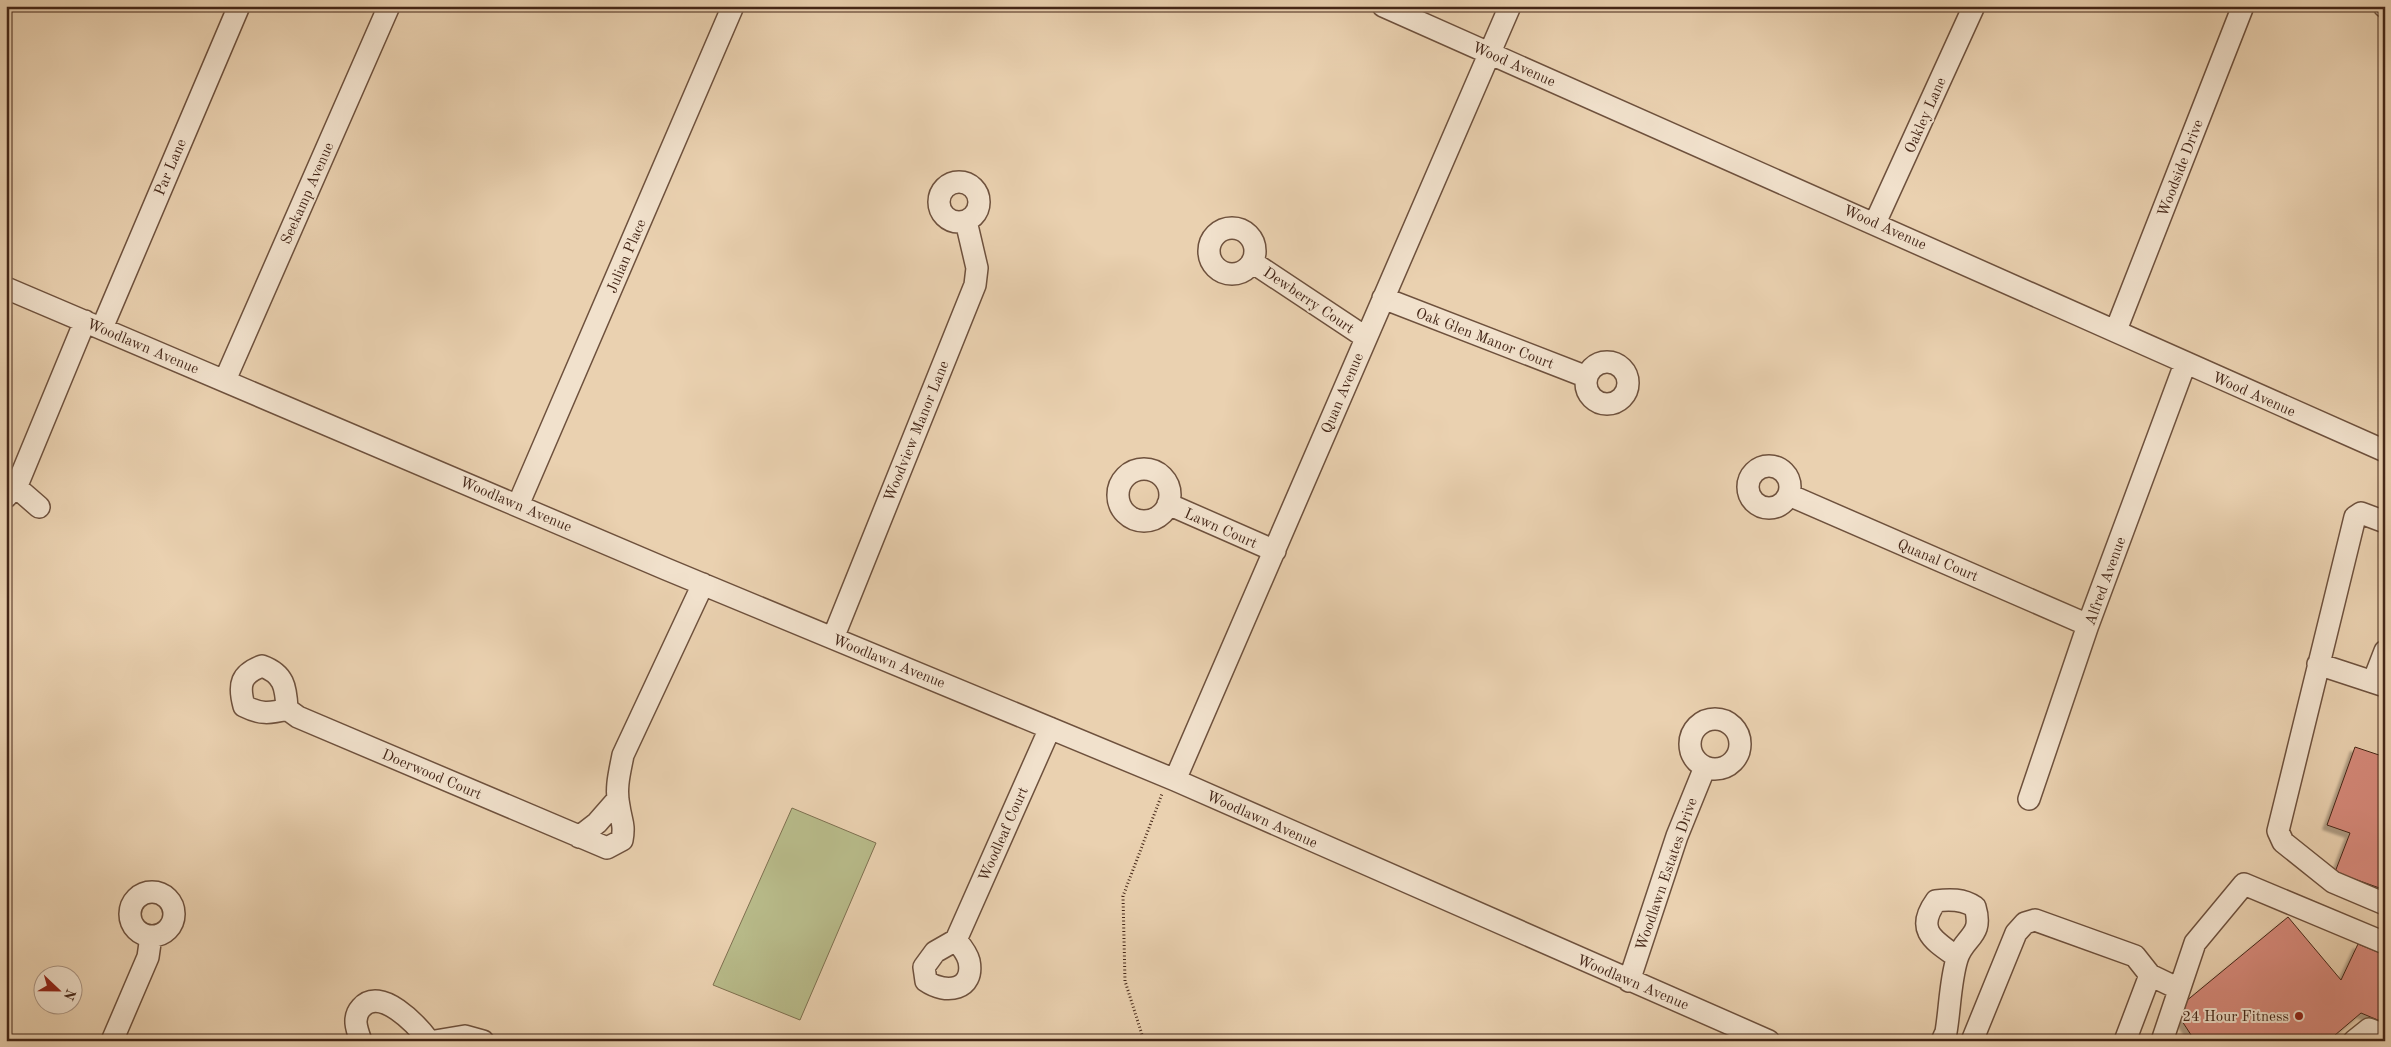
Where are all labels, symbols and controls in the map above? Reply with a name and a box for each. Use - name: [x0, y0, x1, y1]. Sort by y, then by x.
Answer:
- street label: Wood Avenue: [1470, 40, 1557, 90]
- street label: Oakley Lane: [1903, 75, 1950, 156]
- street label: Woodside Drive: [2156, 118, 2207, 219]
- street label: Par Lane: [153, 137, 190, 198]
- street label: Seekamp Avenue: [279, 140, 338, 247]
- street label: Wood Avenue: [1841, 203, 1928, 253]
- street label: Julian Place: [605, 217, 650, 296]
- street label: Dewberry Court: [1260, 265, 1356, 337]
- street label: Oak Glen Manor Court: [1413, 306, 1556, 373]
- street label: Woodlawn Avenue: [84, 317, 201, 378]
- street label: Quan Avenue: [1320, 351, 1367, 436]
- street label: Woodview Manor Lane: [882, 359, 953, 504]
- street label: Wood Avenue: [2210, 370, 2297, 420]
- street label: Woodlawn Avenue: [457, 475, 574, 536]
- street label: Lawn Court: [1182, 507, 1259, 552]
- street label: Alfred Avenue: [2083, 535, 2129, 628]
- street label: Quanal Court: [1895, 538, 1980, 585]
- street label: Woodlawn Avenue: [830, 633, 947, 692]
- street label: Doerwood Court: [379, 748, 484, 803]
- street label: Woodleaf Court: [977, 785, 1032, 884]
- street label: Woodlawn Avenue: [1204, 789, 1319, 852]
- street label: Woodlawn Estates Drive: [1634, 796, 1701, 953]
- street label: Woodlawn Avenue: [1574, 953, 1691, 1014]
- north arrow: [32, 964, 82, 1014]
- text: N: [61, 987, 78, 1002]
- place label: 24 Hour Fitness: [2182, 1010, 2289, 1025]
- marker: 24 Hour Fitness: [2293, 1010, 2305, 1022]

